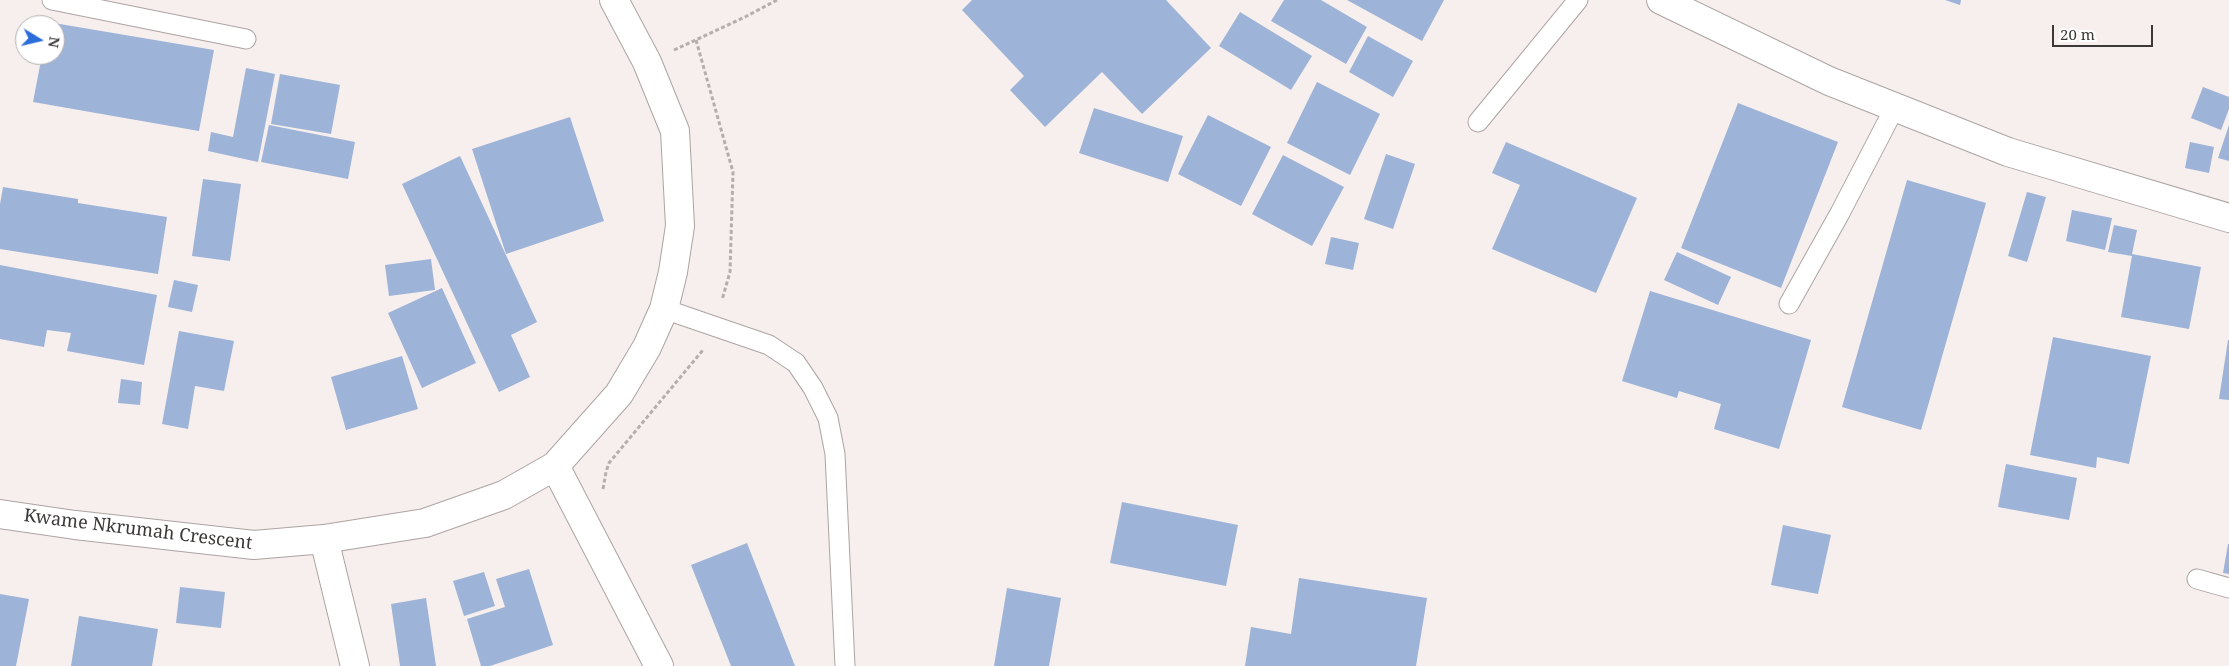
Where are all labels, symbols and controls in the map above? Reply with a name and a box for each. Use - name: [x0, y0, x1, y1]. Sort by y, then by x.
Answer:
- north arrow: [15, 15, 65, 65]
- scale bar: [2054, 15, 2155, 47]
- text: 20 m: [2060, 24, 2095, 44]
- text: N: [44, 35, 65, 49]
- street label: Kwame Nkrumah Crescent: [22, 505, 254, 555]

